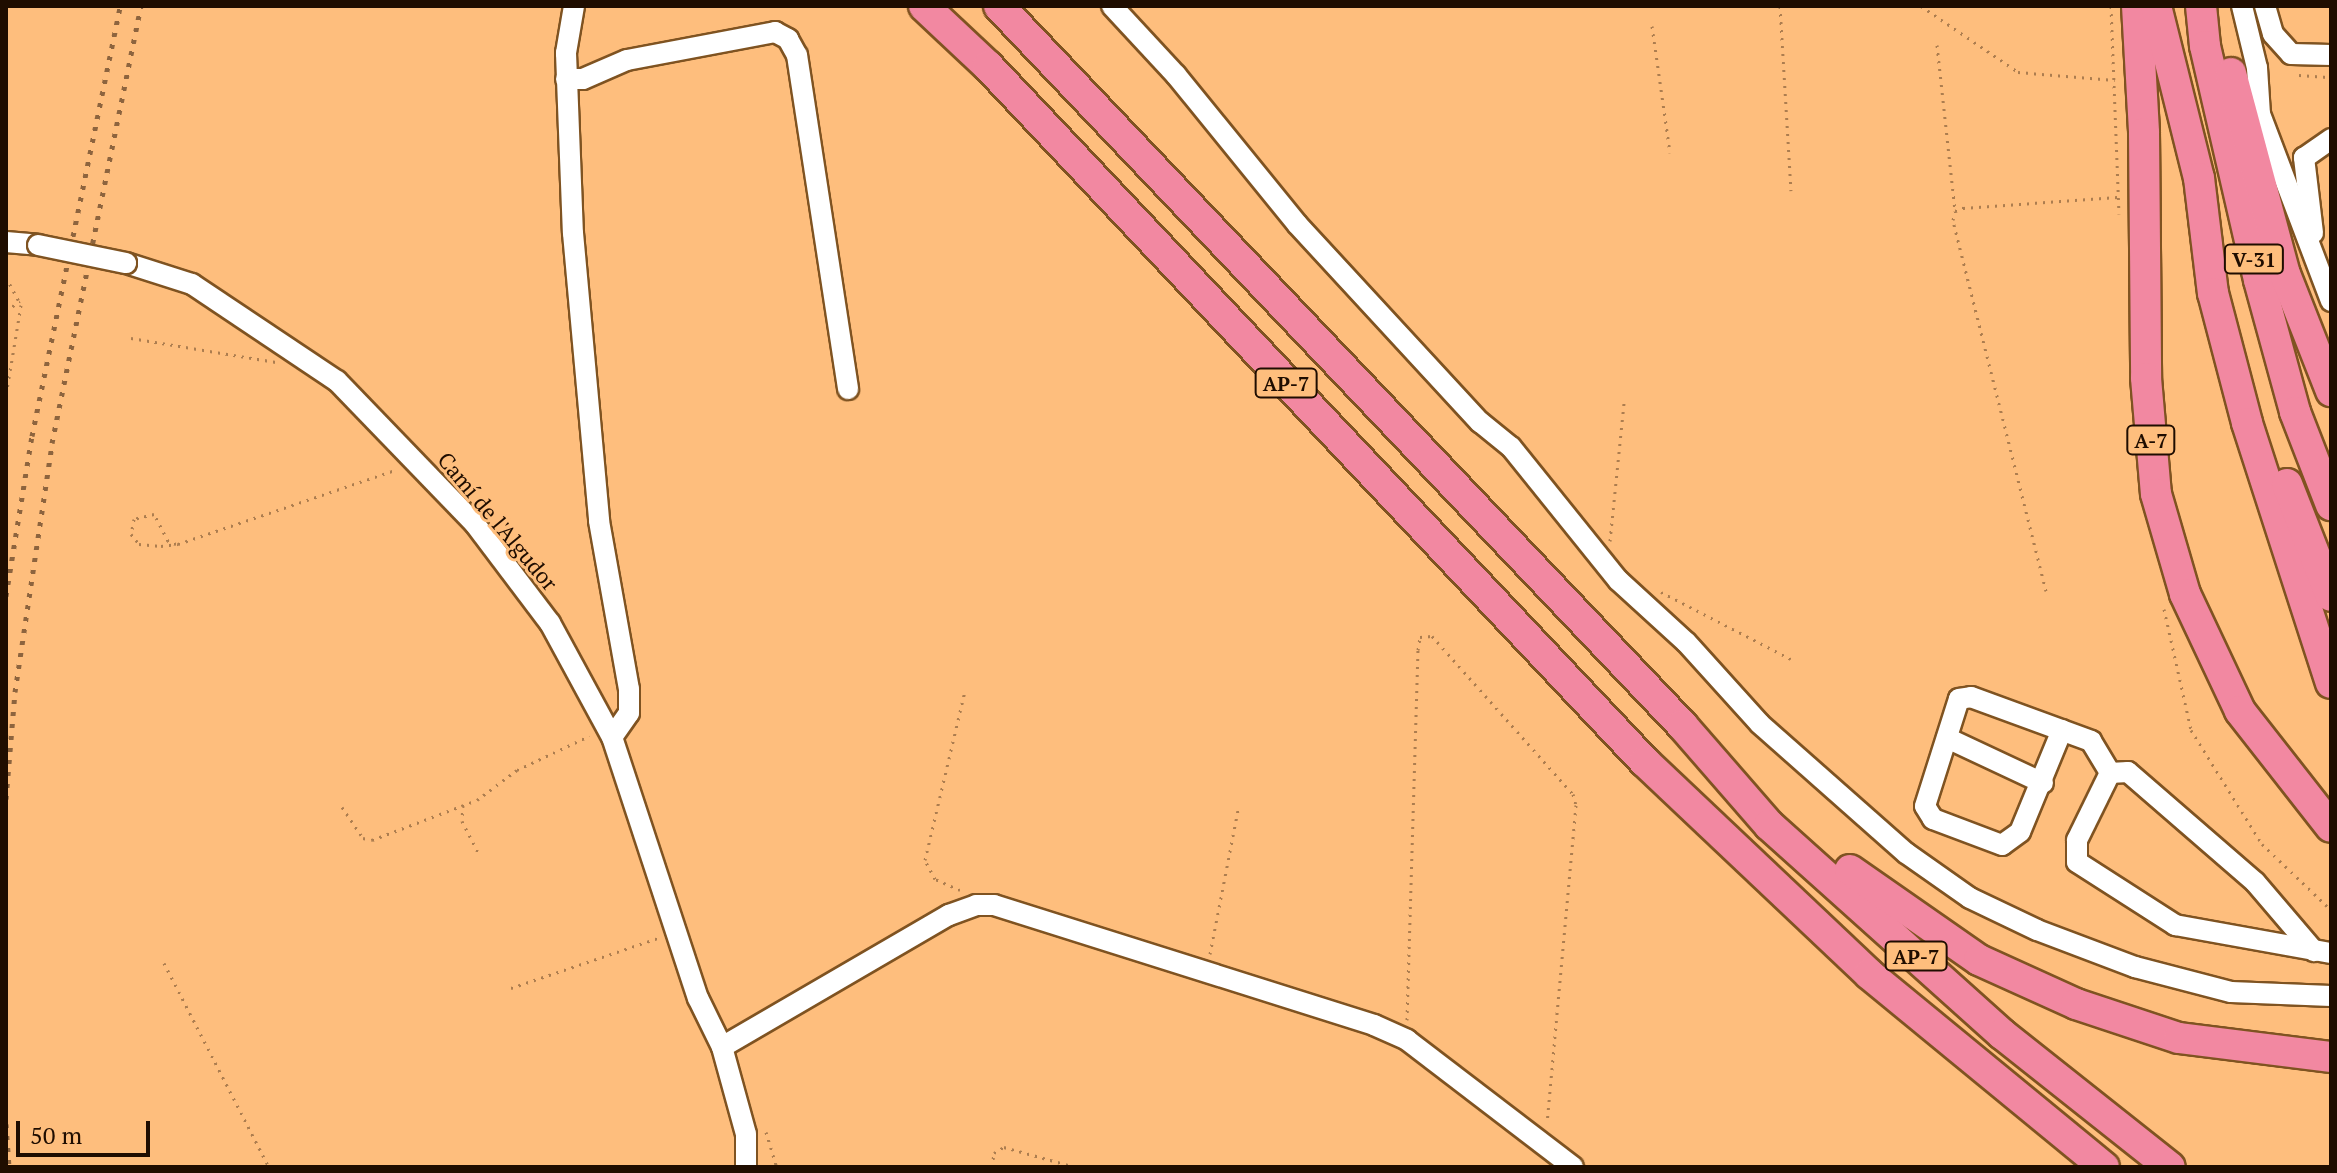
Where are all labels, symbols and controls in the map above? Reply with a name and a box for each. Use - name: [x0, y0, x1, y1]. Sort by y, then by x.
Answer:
- road number: V-31: [2222, 243, 2286, 275]
- road number: AP-7: [1254, 367, 1318, 399]
- road number: A-7: [2125, 424, 2177, 456]
- street label: Camí de l'Algudor: [433, 447, 563, 595]
- road number: AP-7: [1884, 940, 1948, 972]
- scale bar: [20, 1105, 154, 1155]
- text: 50 m: [30, 1119, 82, 1151]

